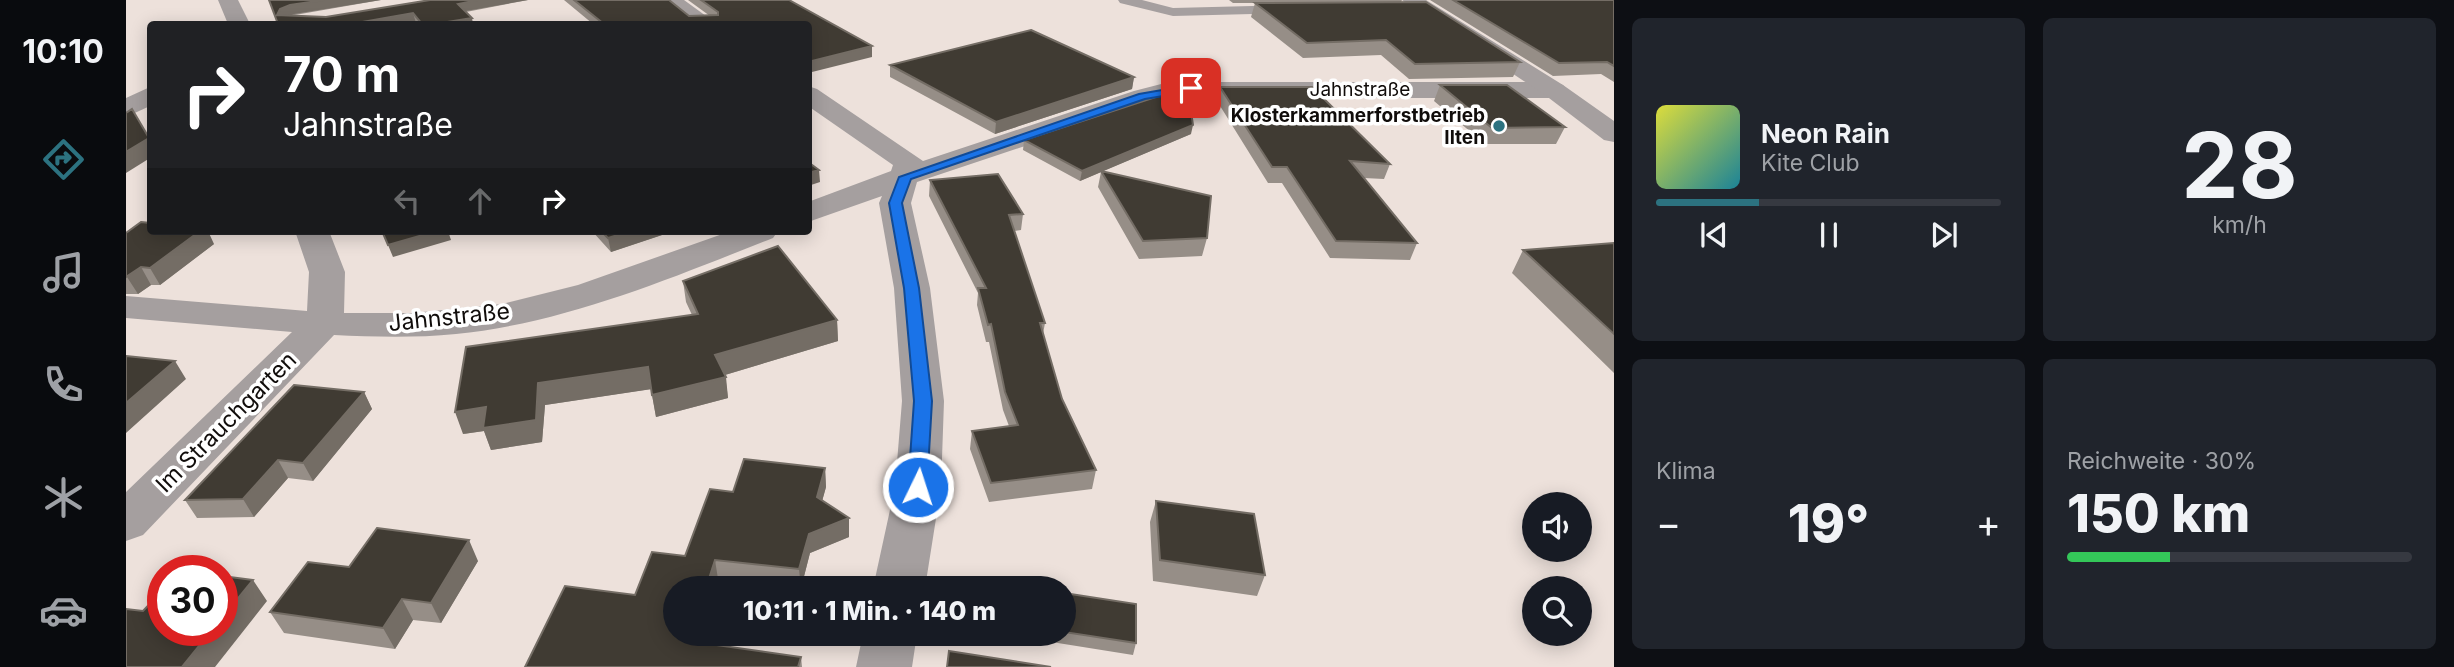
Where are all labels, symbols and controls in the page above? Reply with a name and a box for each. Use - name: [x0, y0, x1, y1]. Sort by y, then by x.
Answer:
- text: 10:10: [22, 32, 104, 71]
- text: 70 m: [283, 45, 400, 104]
- icon: right: [168, 49, 259, 140]
- pin: [1161, 58, 1221, 118]
- icon: arrive: [1172, 69, 1210, 107]
- street label: Jahnstraße: [1310, 78, 1410, 101]
- place label: Klosterkammerforstbetrieb Ilten: [1231, 104, 1485, 149]
- text: Jahnstraße: [283, 105, 453, 144]
- text: 28: [2181, 110, 2298, 220]
- marker: Klosterkammerforstbetrieb Ilten: [1491, 118, 1507, 134]
- text: Neon Rain: [1761, 118, 1890, 149]
- icon: directions: [39, 135, 88, 184]
- text: Kite Club: [1761, 149, 1860, 177]
- icon: left: [388, 182, 426, 220]
- icon: ahead: [461, 182, 499, 220]
- icon: right: [534, 182, 572, 220]
- text: km/h: [2212, 211, 2267, 239]
- icon: previous: [1695, 216, 1733, 254]
- icon: pause: [1810, 216, 1848, 254]
- icon: next: [1925, 216, 1963, 254]
- icon: music: [39, 248, 88, 297]
- street label: Jahnstraße: [387, 297, 511, 337]
- street label: Im Strauchgarten: [150, 346, 302, 498]
- icon: phone: [39, 360, 88, 409]
- text: Reichweite · 30%: [2067, 447, 2256, 475]
- position arrow: [881, 450, 955, 524]
- text: Klima: [1656, 457, 1716, 485]
- icon: climate: [39, 473, 88, 522]
- text: 150 km: [2067, 482, 2250, 545]
- map controls: [1522, 492, 1592, 646]
- button: sound: [1522, 492, 1592, 562]
- text: 19°: [1788, 492, 1869, 555]
- text: −: [1656, 500, 1681, 546]
- text: +: [1976, 500, 2001, 546]
- speed limit sign: 30: [147, 555, 238, 646]
- button: search: [1522, 576, 1592, 646]
- icon: car: [39, 586, 88, 635]
- text: 10:11 · 1 Min. · 140 m: [743, 595, 996, 626]

